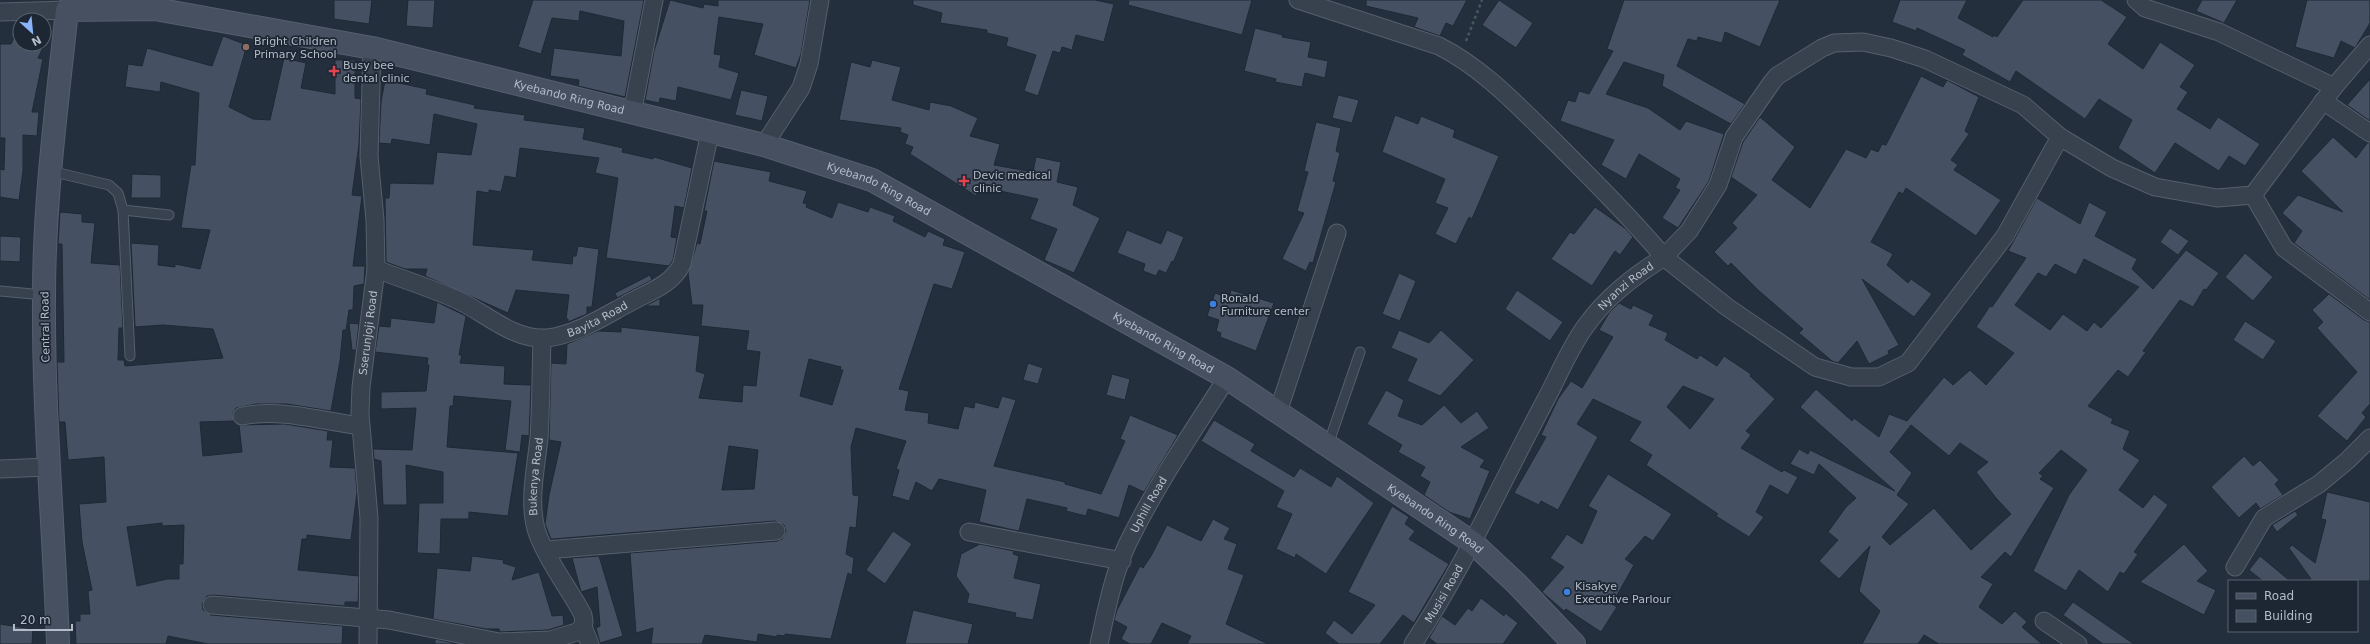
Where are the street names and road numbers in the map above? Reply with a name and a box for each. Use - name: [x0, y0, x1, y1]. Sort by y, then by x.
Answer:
- street label: Kyebando Ring Road: [512, 77, 626, 117]
- street label: Kyebando Ring Road: [825, 160, 933, 219]
- street label: Nyanzi Road: [1596, 260, 1656, 313]
- street label: Sserunjoji Road: [357, 290, 380, 376]
- street label: Central Road: [38, 291, 53, 363]
- street label: Bayita Road: [565, 299, 630, 340]
- street label: Kyebando Ring Road: [1111, 310, 1216, 376]
- street label: Bukenya Road: [527, 437, 546, 516]
- street label: Uphill Road: [1128, 474, 1170, 535]
- street label: Kyebando Ring Road: [1385, 481, 1486, 556]
- street label: Musisi Road: [1422, 562, 1466, 625]

